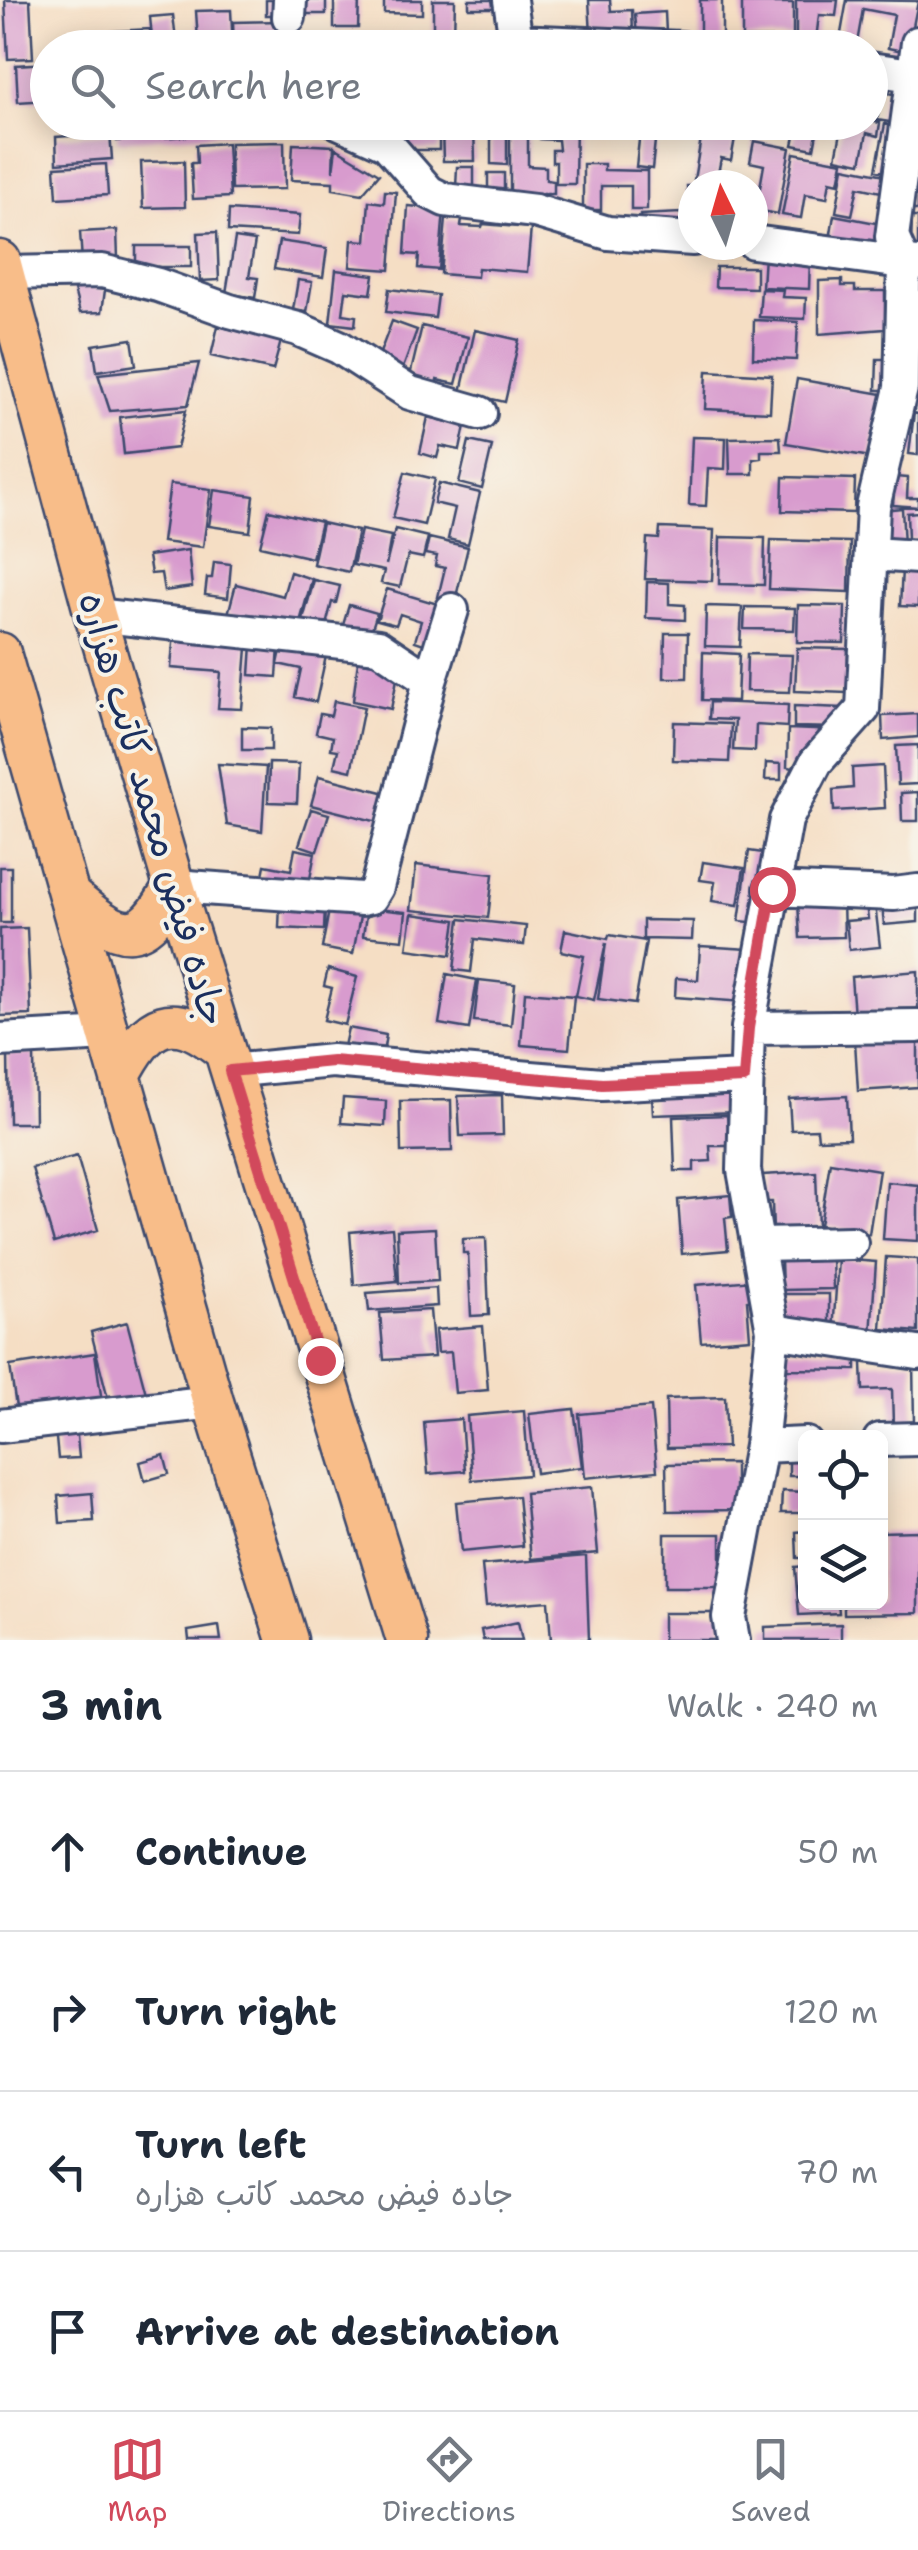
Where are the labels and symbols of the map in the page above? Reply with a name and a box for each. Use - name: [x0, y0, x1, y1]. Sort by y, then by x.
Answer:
- north arrow: [678, 170, 768, 260]
- street label: جاده فیض محمد کاتب هزاره: [67, 586, 240, 1032]
- route start: [750, 867, 796, 913]
- route end: [298, 1338, 344, 1384]

